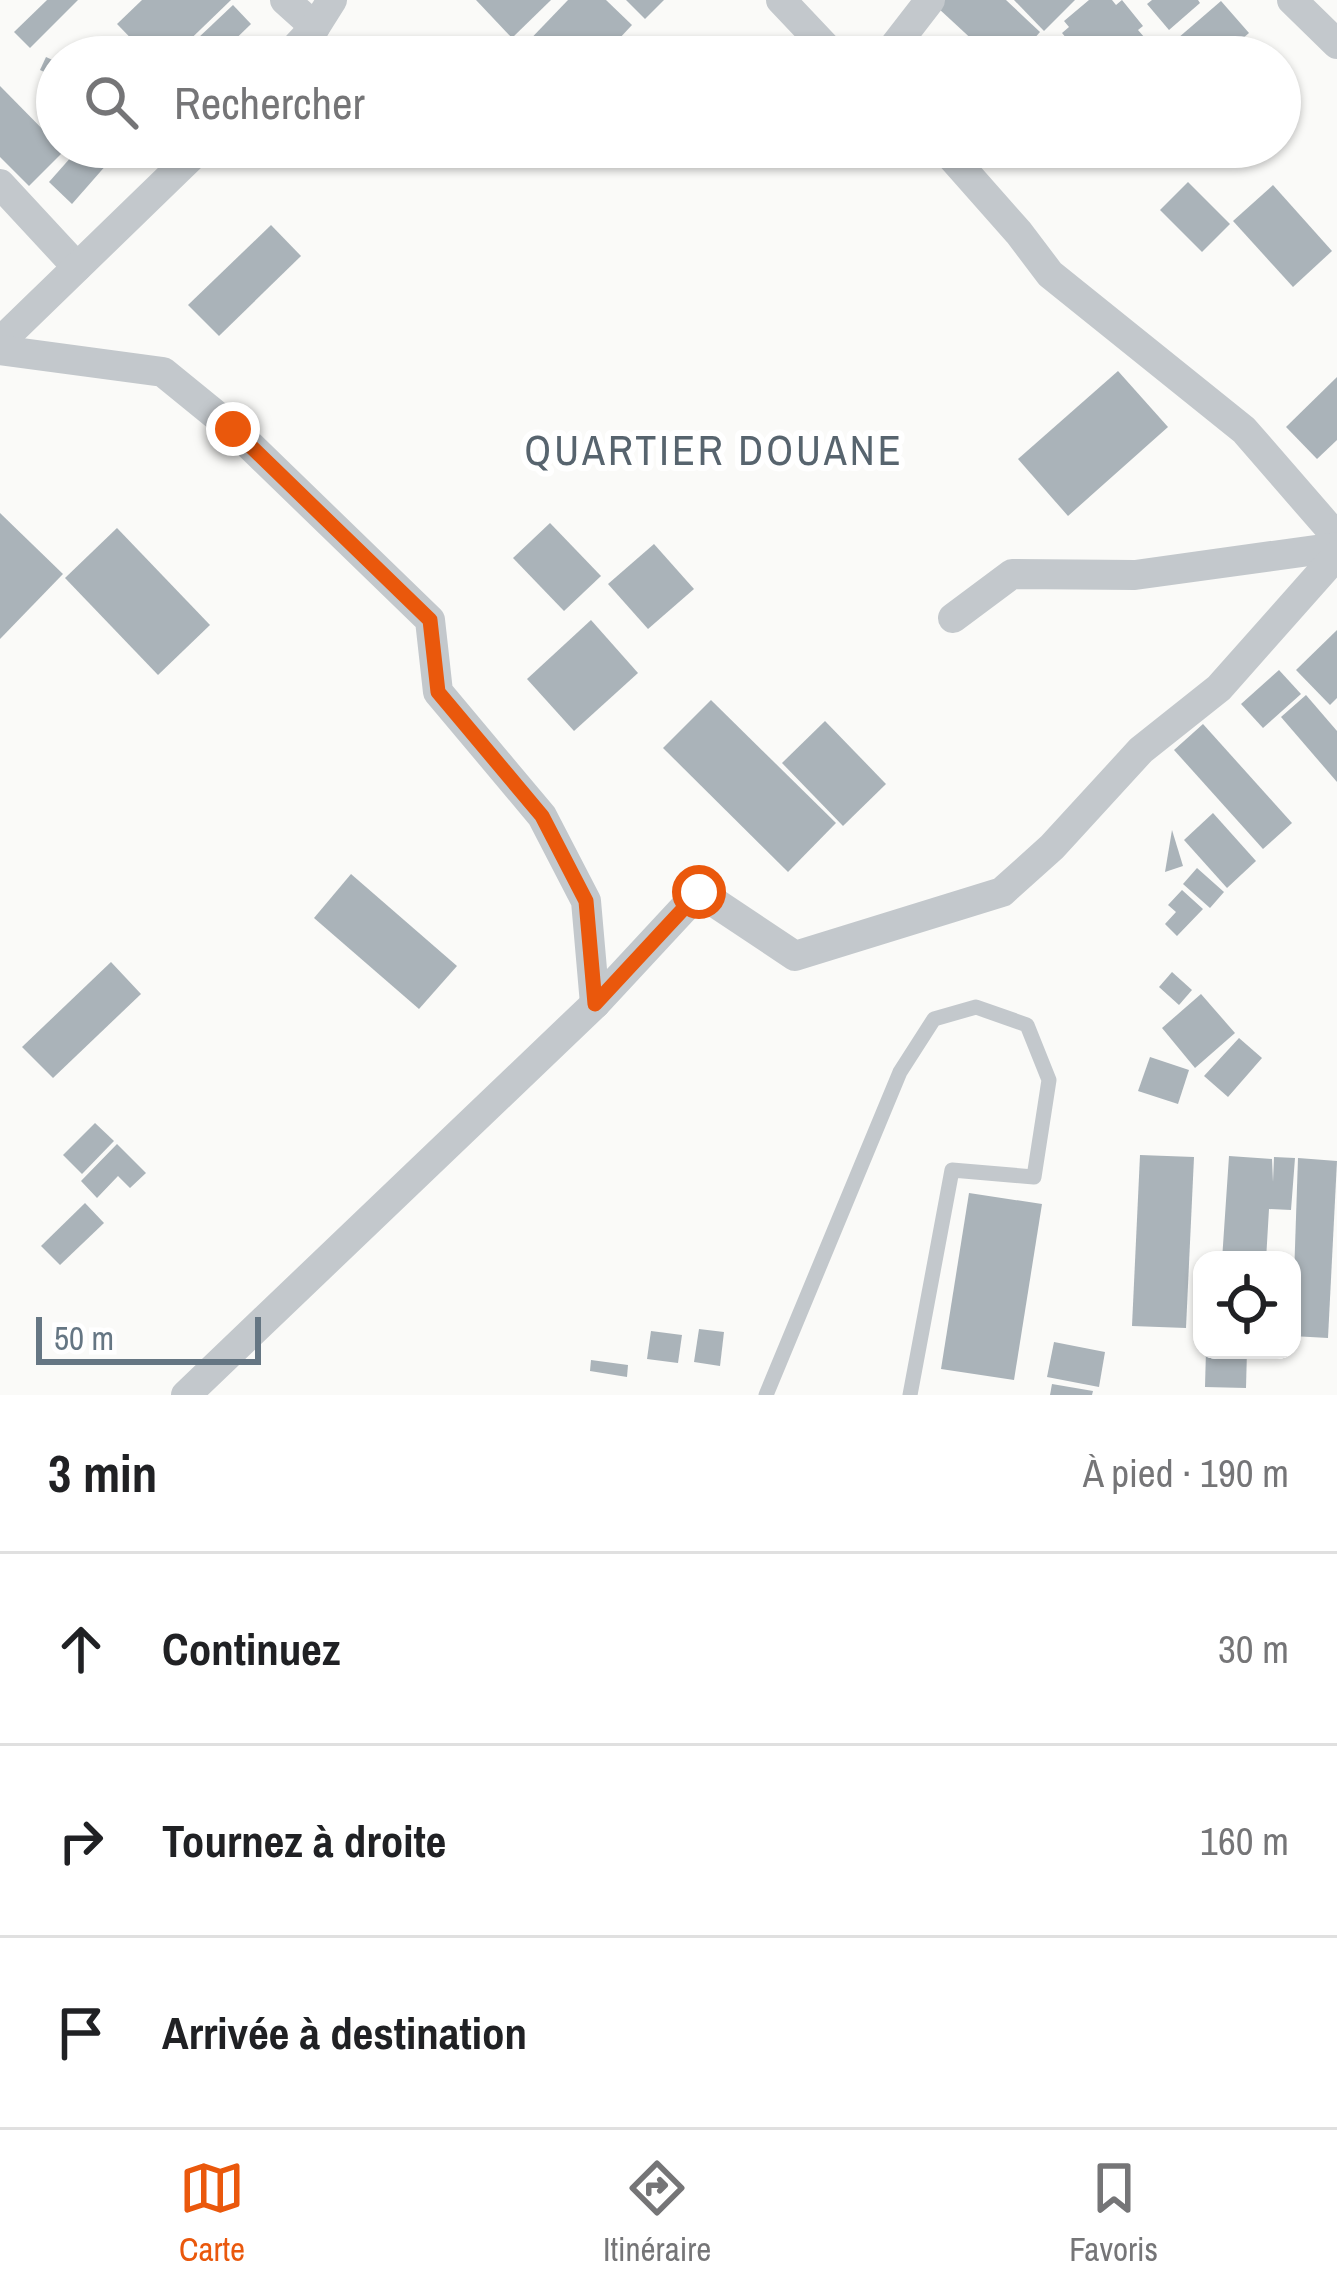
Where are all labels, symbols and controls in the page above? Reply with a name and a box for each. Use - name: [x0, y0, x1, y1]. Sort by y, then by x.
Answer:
- search box: [36, 36, 1301, 168]
- icon: search: [78, 69, 144, 135]
- text: Rechercher: [174, 72, 365, 133]
- route end: [206, 402, 260, 456]
- district label: QUARTIER DOUANE: [524, 422, 904, 478]
- route start: [672, 865, 726, 919]
- map controls: [1193, 1251, 1301, 1359]
- button: locate: [1193, 1251, 1301, 1359]
- scale bar: [36, 1311, 261, 1364]
- text: 50 m: [54, 1316, 114, 1360]
- text: 3 min: [48, 1439, 157, 1508]
- text: À pied · 190 m: [1083, 1447, 1289, 1499]
- icon: ahead: [48, 1616, 114, 1682]
- text: Continuez: [162, 1618, 340, 1679]
- text: 30 m: [1218, 1623, 1289, 1675]
- icon: right: [48, 1808, 114, 1874]
- text: Tournez à droite: [162, 1810, 446, 1871]
- text: 160 m: [1200, 1815, 1289, 1867]
- icon: arrive: [48, 2000, 114, 2066]
- text: Arrivée à destination: [162, 2002, 527, 2063]
- tab: Carte: [179, 2155, 245, 2271]
- tab: Itinéraire: [603, 2155, 711, 2271]
- tab: Favoris: [1069, 2155, 1158, 2271]

